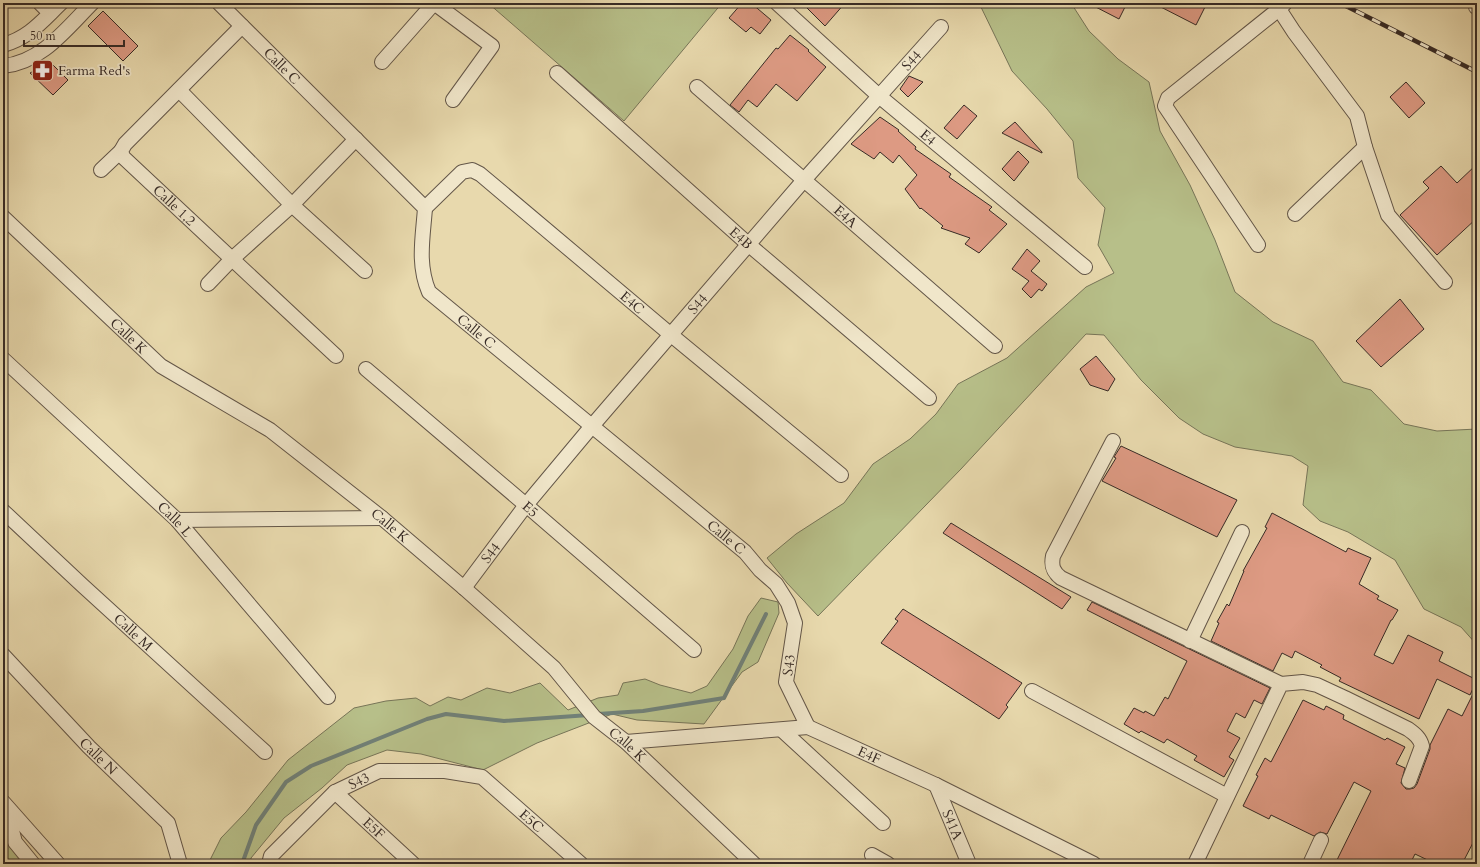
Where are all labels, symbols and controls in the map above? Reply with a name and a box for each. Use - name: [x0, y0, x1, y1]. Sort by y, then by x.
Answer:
- scale bar: [24, 22, 124, 48]
- text: 50 m: [30, 28, 57, 44]
- street label: Calle C: [260, 43, 305, 88]
- street label: S44: [897, 46, 925, 75]
- pharmacy icon: Farma Red's: [30, 57, 56, 83]
- place label: Farma Red's: [58, 61, 130, 80]
- street label: E4: [916, 124, 940, 149]
- street label: Calle 1,2: [149, 180, 200, 230]
- street label: E4A: [830, 201, 862, 232]
- street label: E4B: [725, 222, 757, 253]
- street label: E4C: [616, 287, 649, 318]
- street label: S44: [683, 289, 712, 318]
- street label: Calle C: [453, 309, 500, 353]
- street label: Calle K: [106, 314, 152, 358]
- street label: Calle L: [153, 497, 197, 541]
- street label: E5: [518, 497, 543, 521]
- street label: Calle K: [367, 504, 414, 547]
- street label: Calle C: [703, 515, 750, 559]
- street label: S44: [476, 539, 504, 567]
- street label: Calle M: [110, 609, 157, 655]
- street label: S43: [778, 653, 800, 677]
- street label: Calle K: [605, 723, 651, 767]
- street label: Calle N: [75, 733, 122, 779]
- street label: E4F: [855, 741, 884, 768]
- street label: S43: [345, 768, 372, 794]
- street label: E5C: [515, 805, 548, 837]
- street label: S41A: [938, 807, 967, 843]
- street label: E5F: [359, 813, 389, 843]

